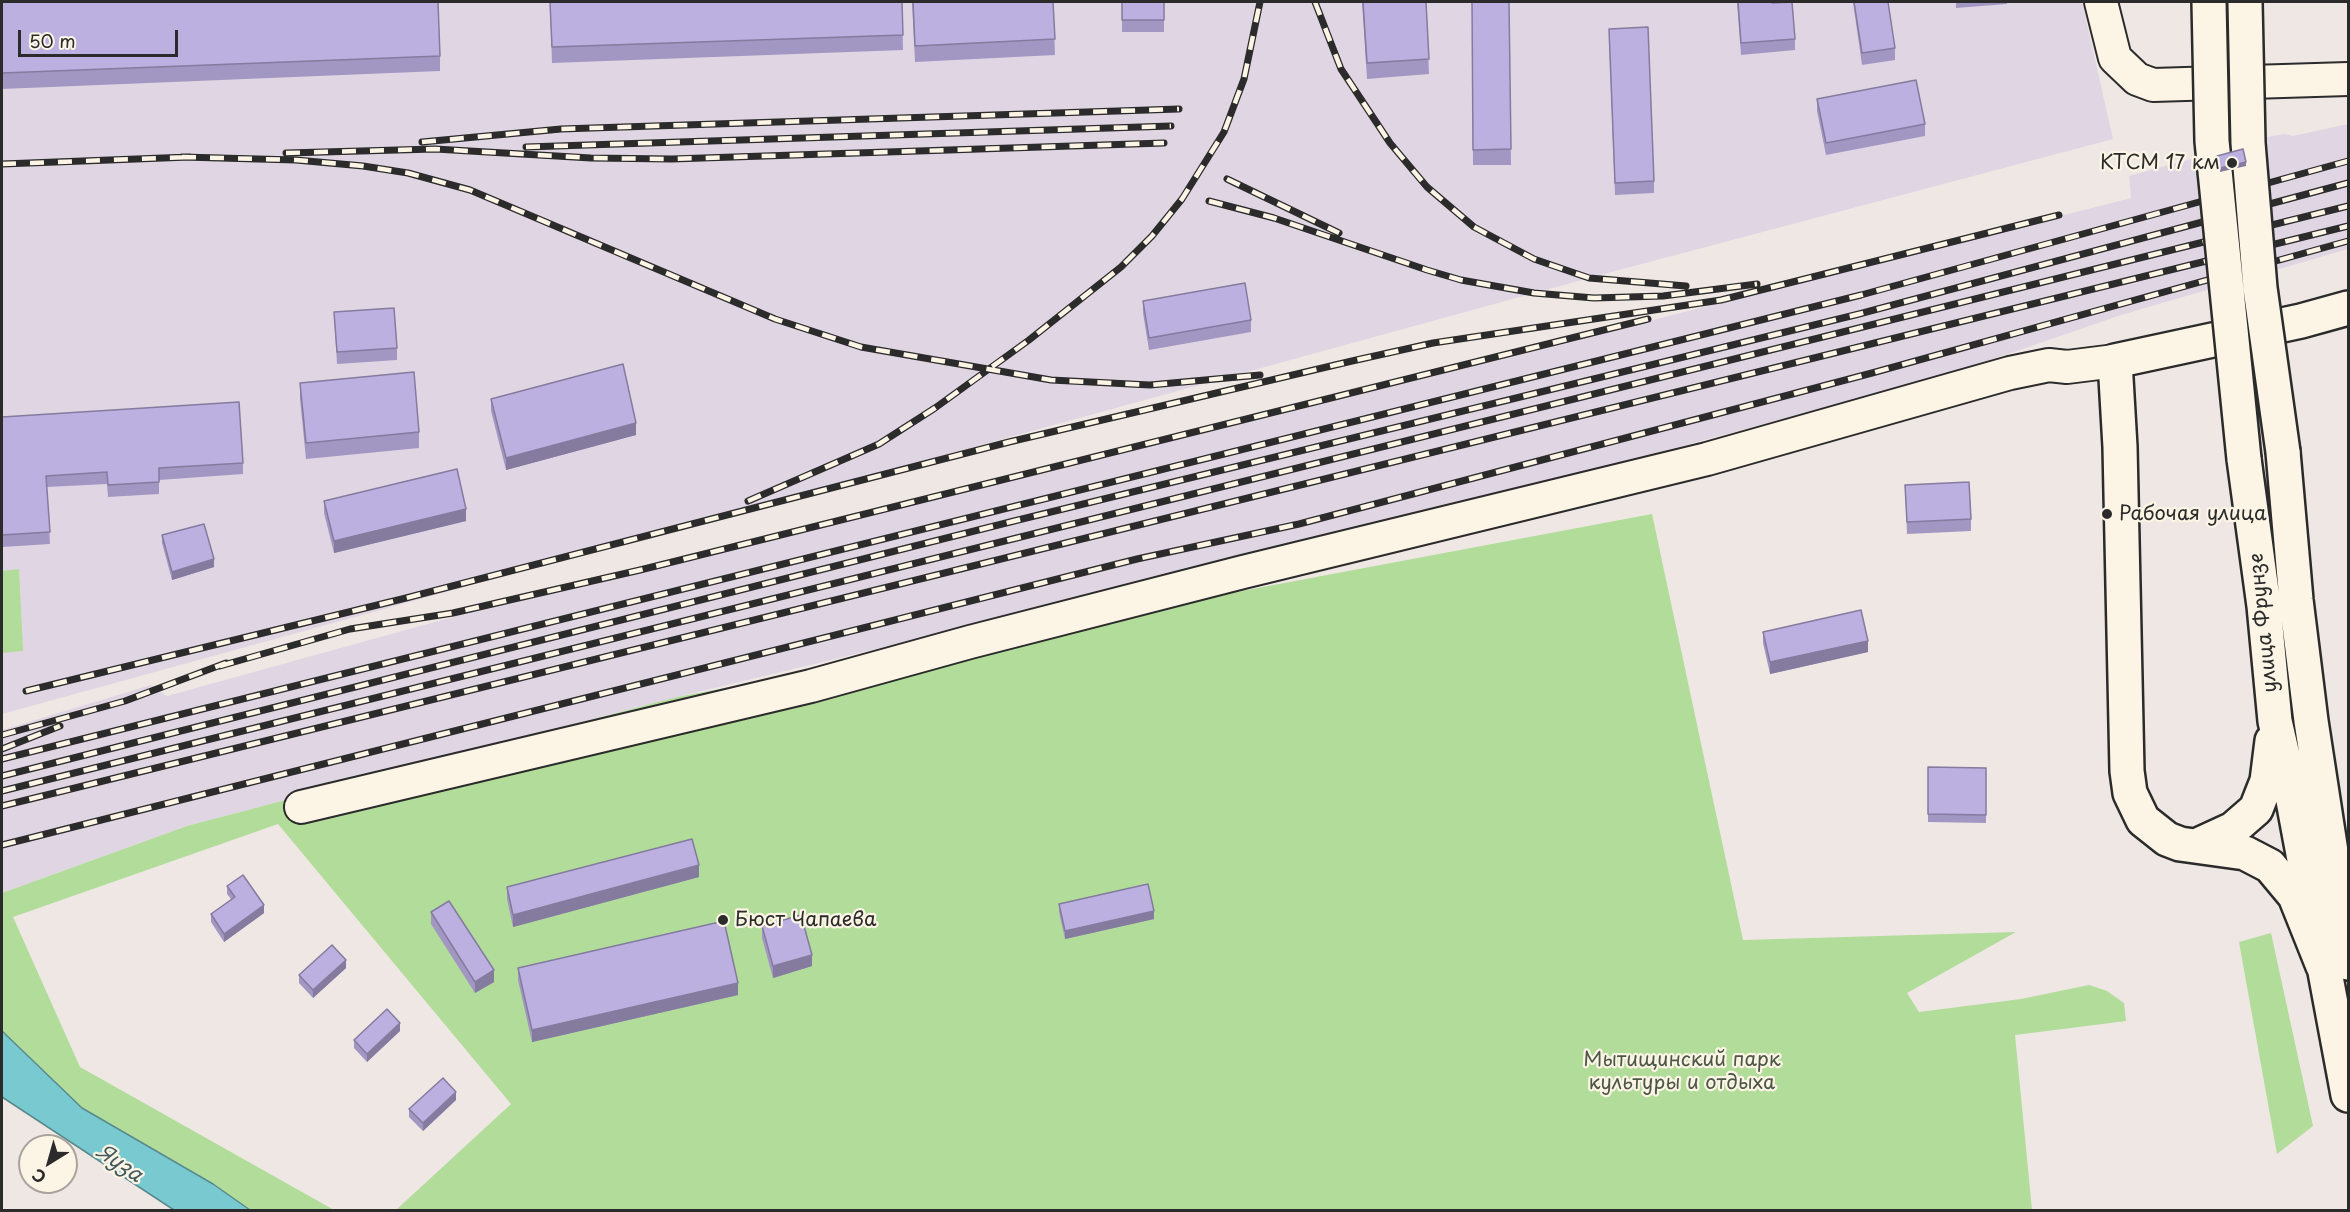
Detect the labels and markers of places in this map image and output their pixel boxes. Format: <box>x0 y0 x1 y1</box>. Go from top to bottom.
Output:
place label: КТСМ 17 км <box>2100 151 2220 175</box>
marker: КТСМ 17 км <box>2225 156 2239 170</box>
place label: Рабочая улица <box>2119 502 2267 526</box>
marker: Рабочая улица <box>2100 507 2114 521</box>
place label: Бюст Чапаева <box>735 908 876 932</box>
marker: Бюст Чапаева <box>716 913 730 927</box>

